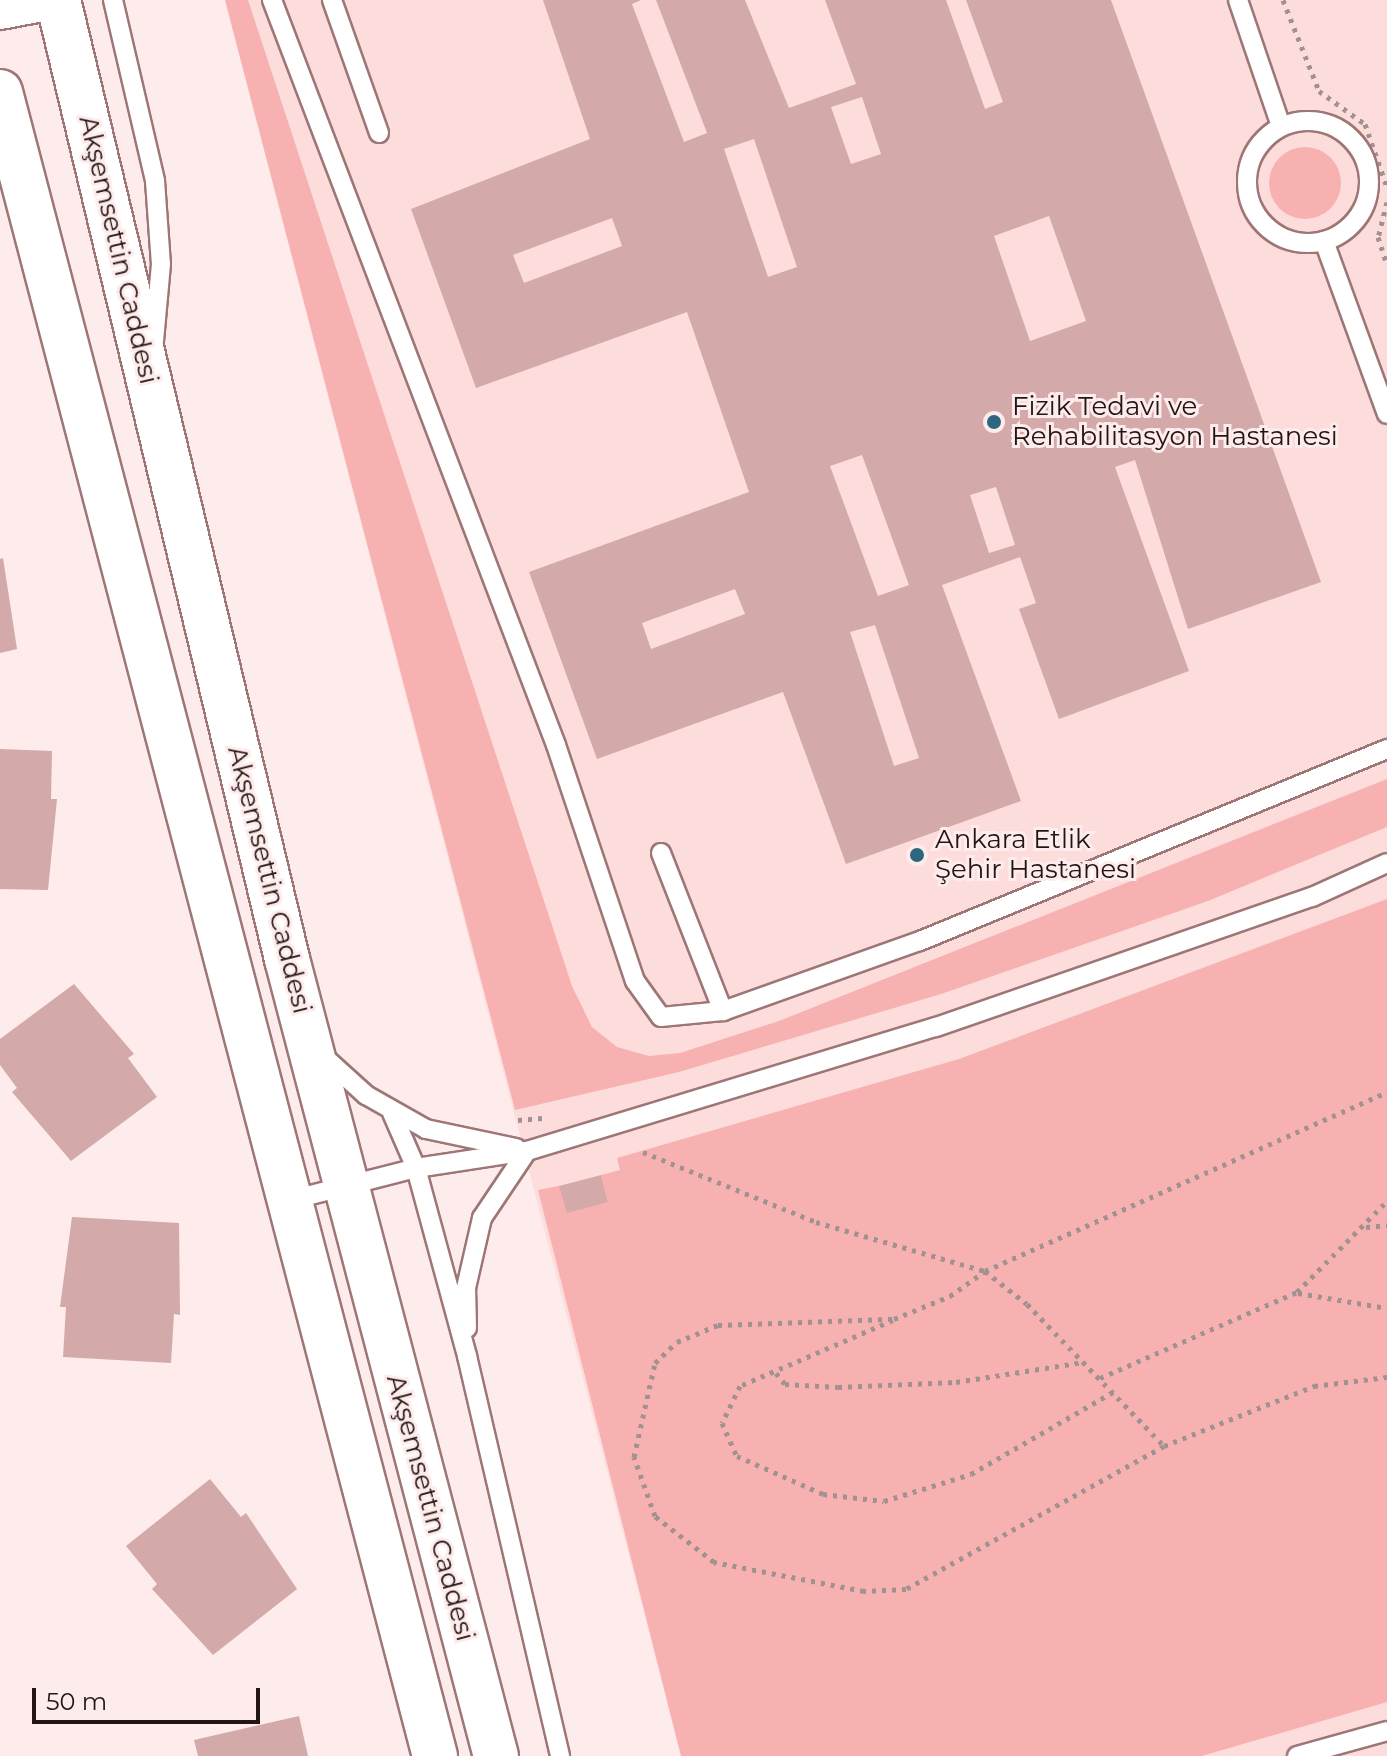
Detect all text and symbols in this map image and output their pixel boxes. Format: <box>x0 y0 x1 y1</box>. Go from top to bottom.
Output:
street label: Akşemsettin Caddesi <box>72 113 164 387</box>
place label: Fizik Tedavi ve Rehabilitasyon Hastanesi <box>1012 391 1338 452</box>
marker: Fizik Tedavi ve Rehabilitasyon Hastanesi <box>983 411 1005 433</box>
street label: Akşemsettin Caddesi <box>221 743 317 1017</box>
place label: Ankara Etlik Şehir Hastanesi <box>935 824 1136 886</box>
marker: Ankara Etlik Şehir Hastanesi <box>906 844 928 866</box>
street label: Akşemsettin Caddesi <box>379 1371 481 1645</box>
scale bar <box>36 1672 264 1722</box>
text: 50 m <box>46 1687 107 1716</box>

